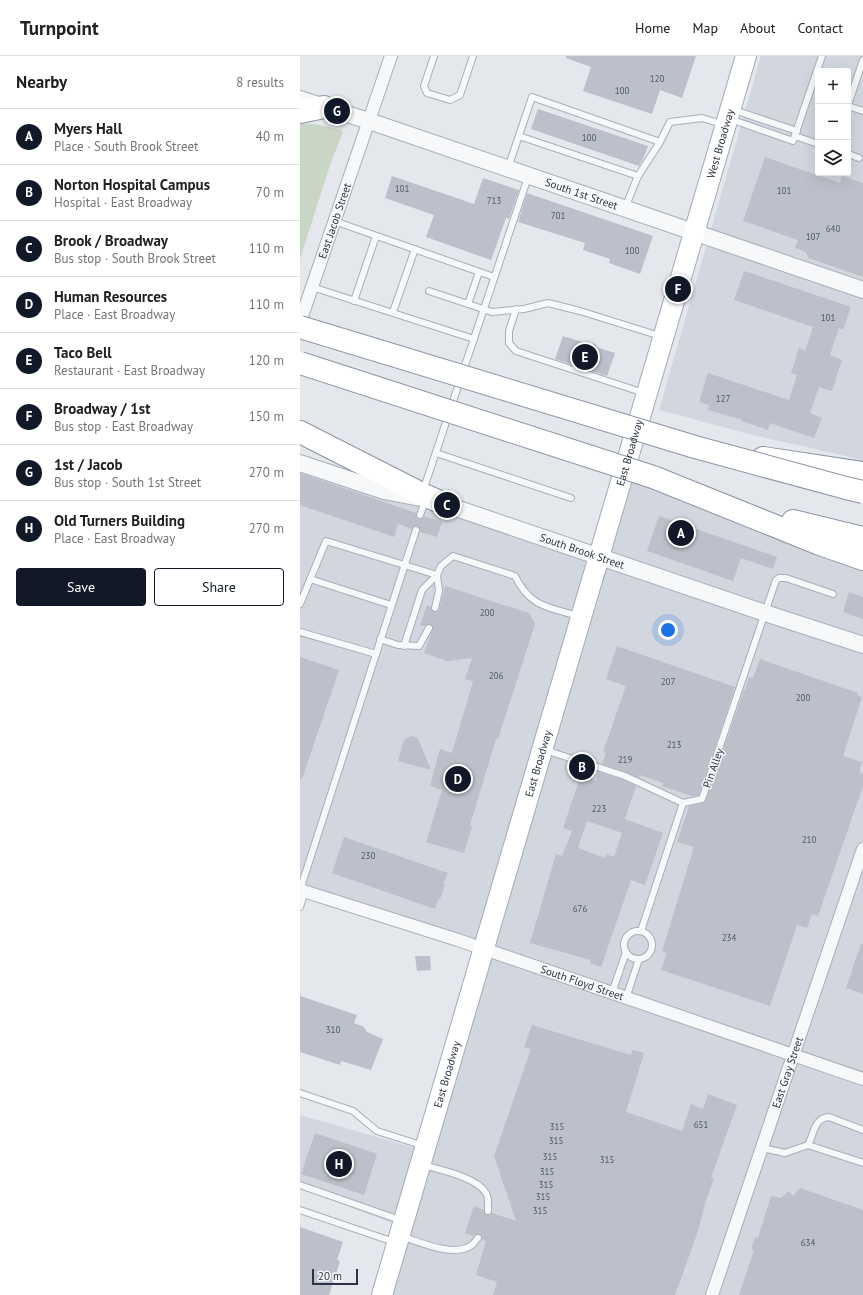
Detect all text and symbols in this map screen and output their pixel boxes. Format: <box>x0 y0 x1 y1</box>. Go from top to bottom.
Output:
text: Turnpoint <box>20 16 99 40</box>
text: Home <box>635 19 670 37</box>
text: Map <box>692 19 718 37</box>
text: About <box>740 19 776 37</box>
text: Contact <box>798 19 843 37</box>
map controls <box>815 68 851 176</box>
button: + <box>815 68 851 104</box>
text: Nearby <box>16 71 67 93</box>
house number: 120 <box>650 73 664 84</box>
text: 8 results <box>236 74 284 91</box>
house number: 100 <box>615 85 629 96</box>
pin: G <box>324 96 350 126</box>
button: − <box>815 104 851 140</box>
street label: West Broadway <box>703 106 737 180</box>
text: Myers Hall <box>54 119 122 138</box>
text: A <box>25 128 33 145</box>
text: 40 m <box>256 128 284 145</box>
house number: 100 <box>582 132 596 143</box>
text: Place · South Brook Street <box>54 138 198 155</box>
button: layers <box>815 140 851 176</box>
text: Norton Hospital Campus <box>54 175 210 194</box>
street label: South 1st Street <box>543 175 620 213</box>
street label: East Jacob Street <box>315 181 354 260</box>
house number: 101 <box>395 183 409 194</box>
text: B <box>25 184 33 201</box>
text: 70 m <box>256 184 284 201</box>
house number: 101 <box>777 185 791 196</box>
text: Hospital · East Broadway <box>54 194 192 211</box>
house number: 713 <box>487 195 501 206</box>
house number: 701 <box>551 210 565 221</box>
house number: 640 <box>826 223 840 234</box>
text: Brook / Broadway <box>54 231 168 250</box>
house number: 107 <box>806 231 820 242</box>
text: C <box>25 240 33 257</box>
text: 110 m <box>249 240 284 257</box>
house number: 100 <box>625 245 639 256</box>
text: Bus stop · South Brook Street <box>54 250 216 267</box>
pin: F <box>665 274 691 304</box>
text: Human Resources <box>54 287 167 306</box>
text: D <box>25 296 33 313</box>
text: 110 m <box>249 296 284 313</box>
text: Place · East Broadway <box>54 306 175 323</box>
house number: 101 <box>821 312 835 323</box>
pin: E <box>572 342 598 372</box>
text: Taco Bell <box>54 343 112 362</box>
text: E <box>26 352 32 369</box>
text: 120 m <box>249 352 284 369</box>
text: Restaurant · East Broadway <box>54 362 205 379</box>
house number: 127 <box>716 393 730 404</box>
text: Broadway / 1st <box>54 399 150 418</box>
text: F <box>26 408 32 425</box>
text: 150 m <box>249 408 284 425</box>
street label: East Broadway <box>613 417 646 488</box>
text: Bus stop · East Broadway <box>54 418 193 435</box>
text: 1st / Jacob <box>54 455 123 474</box>
text: G <box>25 464 33 481</box>
text: 270 m <box>249 464 284 481</box>
text: Bus stop · South 1st Street <box>54 474 201 491</box>
pin: C <box>434 490 460 520</box>
text: Old Turners Building <box>54 511 185 530</box>
pin: A <box>668 518 694 548</box>
text: H <box>25 520 33 537</box>
text: 270 m <box>249 520 284 537</box>
text: Place · East Broadway <box>54 530 175 547</box>
street label: South Brook Street <box>538 530 627 572</box>
button: Save <box>16 568 146 606</box>
button: Share <box>154 568 284 606</box>
house number: 200 <box>480 607 494 618</box>
your location <box>658 620 678 640</box>
house number: 206 <box>489 670 503 681</box>
house number: 207 <box>661 676 675 687</box>
house number: 200 <box>796 692 810 703</box>
street label: East Broadway <box>522 728 555 798</box>
house number: 213 <box>667 739 681 750</box>
street label: Pin Alley <box>700 745 727 790</box>
pin: B <box>569 752 595 782</box>
house number: 219 <box>618 754 632 765</box>
pin: D <box>445 764 471 794</box>
house number: 223 <box>592 803 606 814</box>
house number: 210 <box>802 834 816 845</box>
house number: 230 <box>361 850 375 861</box>
house number: 676 <box>573 903 587 914</box>
house number: 234 <box>722 932 736 943</box>
street label: South Floyd Street <box>539 962 626 1003</box>
house number: 310 <box>326 1024 340 1035</box>
street label: East Gray Street <box>769 1035 806 1110</box>
street label: East Broadway <box>430 1038 463 1109</box>
house number: 651 <box>694 1119 708 1130</box>
house number: 315 <box>550 1121 564 1132</box>
house number: 315 <box>549 1135 563 1146</box>
pin: H <box>326 1149 352 1179</box>
house number: 315 <box>543 1151 557 1162</box>
house number: 315 <box>600 1154 614 1165</box>
house number: 315 <box>540 1166 554 1177</box>
house number: 315 <box>539 1179 553 1190</box>
house number: 315 <box>536 1191 550 1202</box>
house number: 315 <box>533 1205 547 1216</box>
house number: 634 <box>801 1237 815 1248</box>
scale bar <box>312 1267 358 1286</box>
text: 20 m <box>318 1269 342 1283</box>

